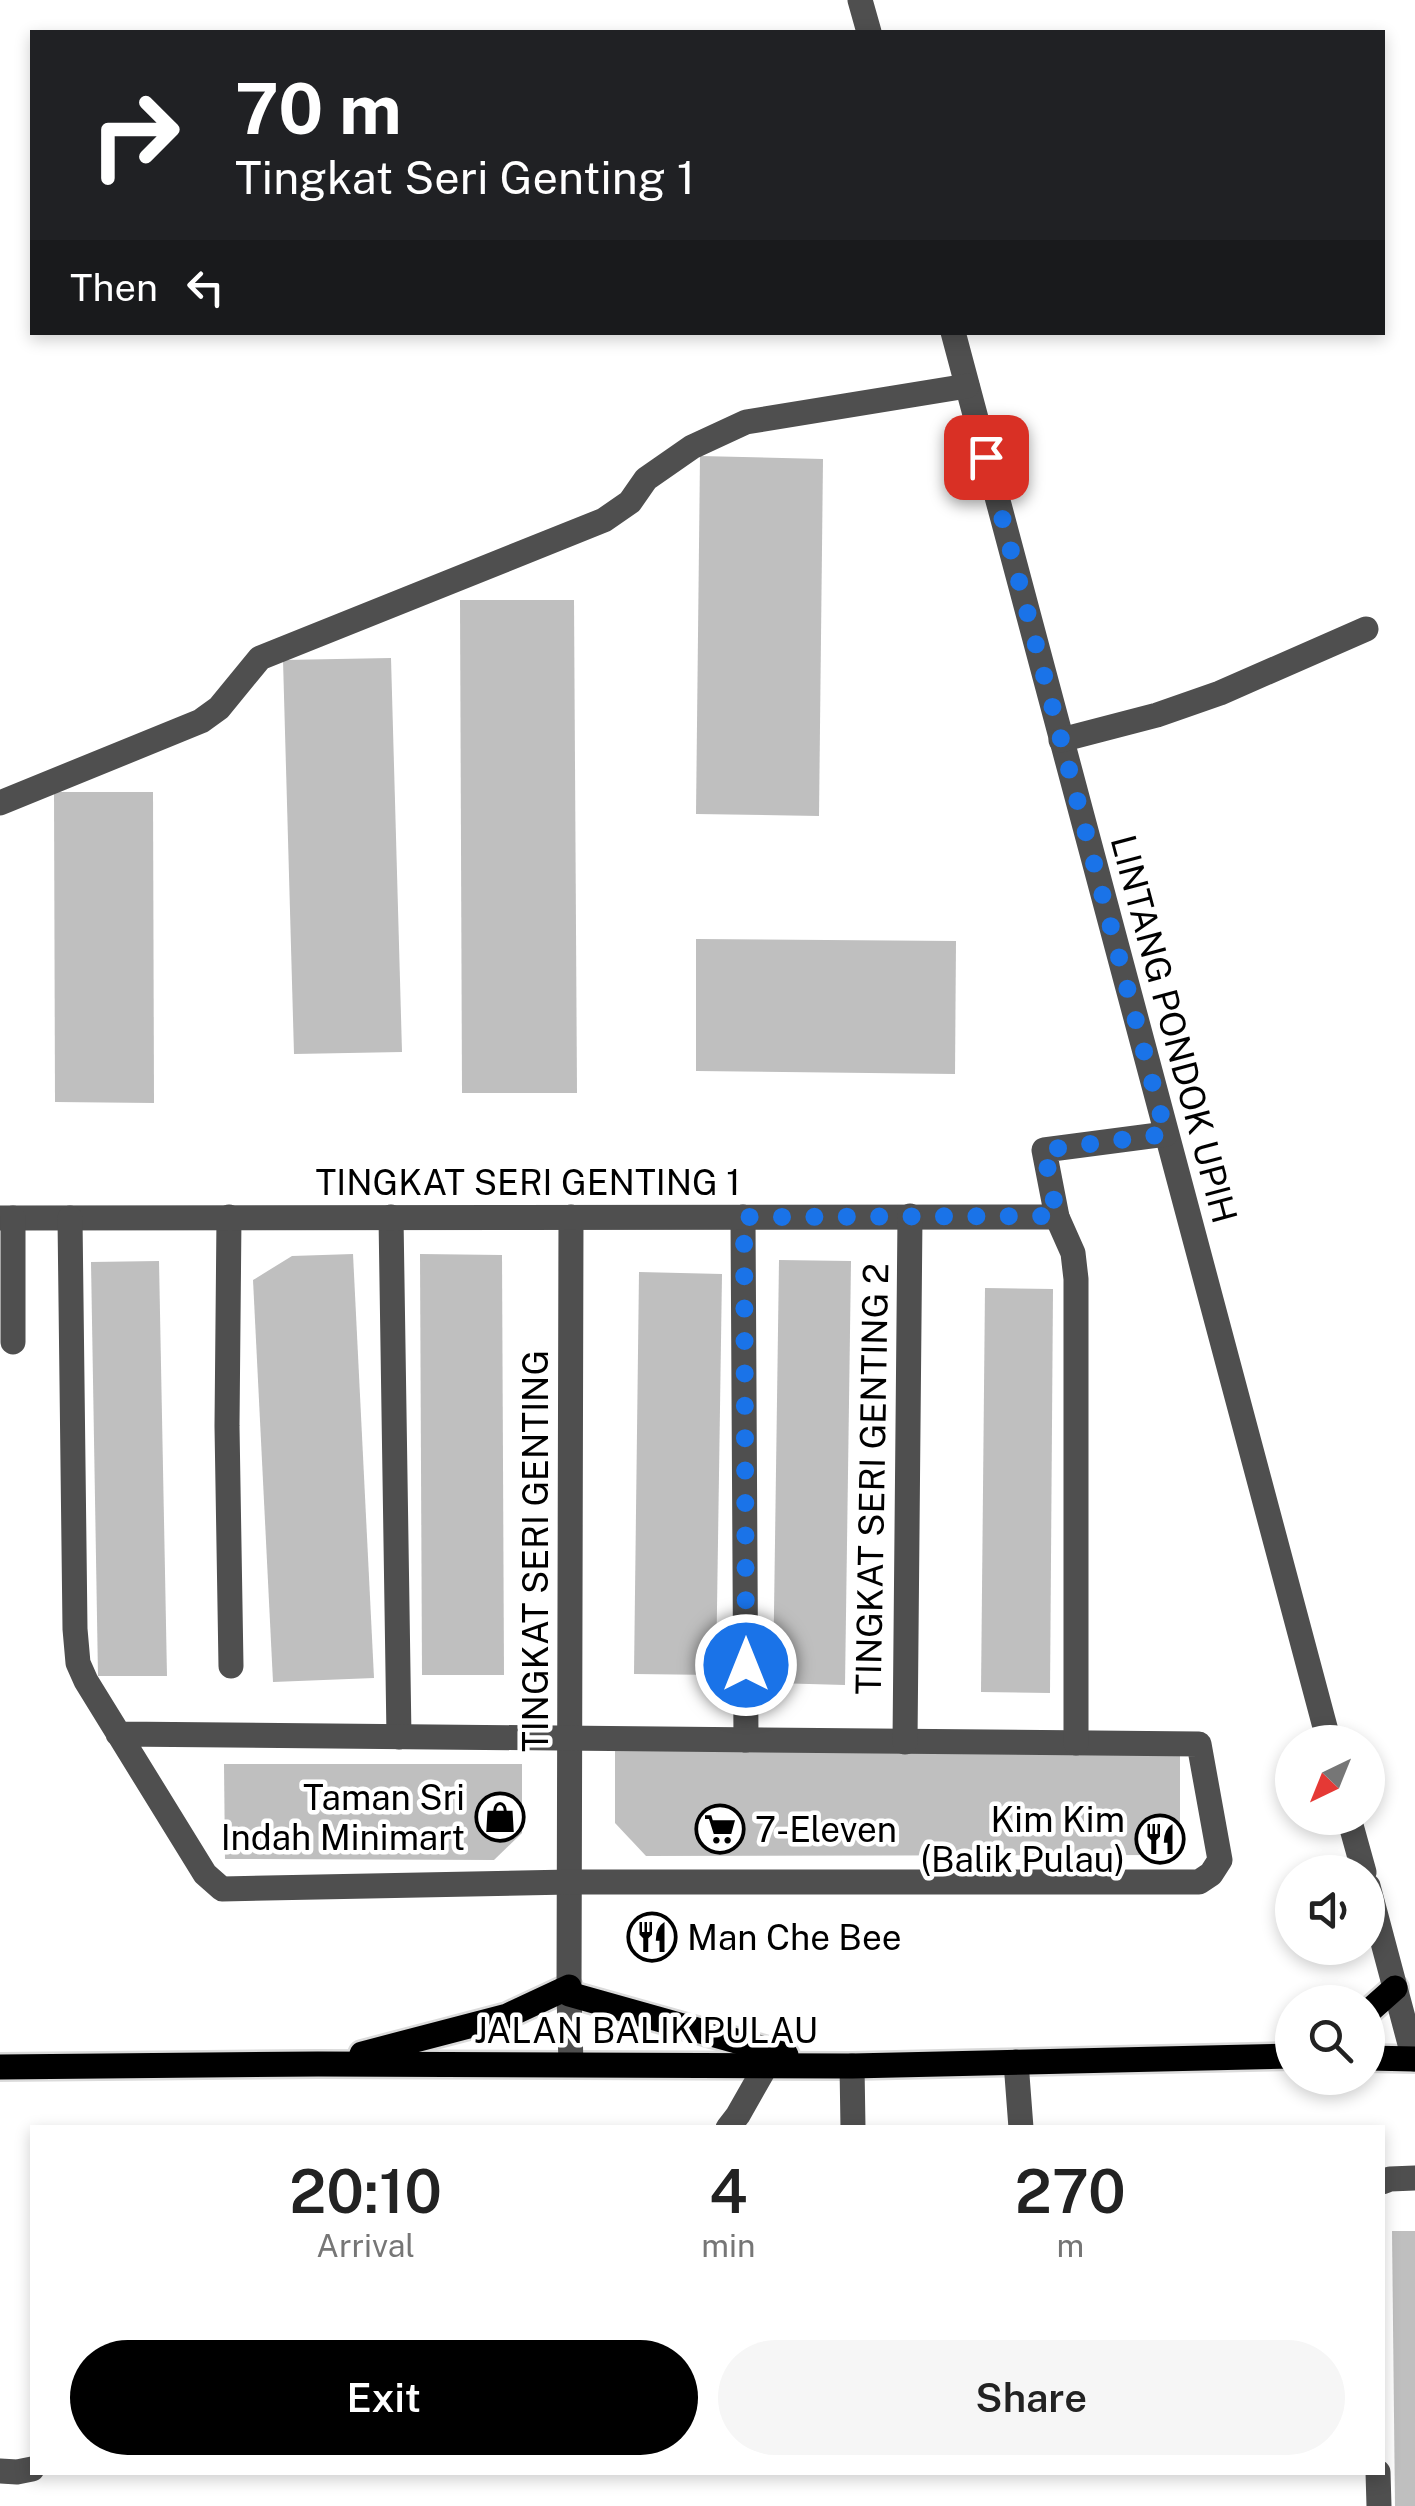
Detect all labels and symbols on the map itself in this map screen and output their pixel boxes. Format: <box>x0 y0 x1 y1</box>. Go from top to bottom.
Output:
pin <box>944 415 1029 500</box>
street label: LINTANG PONDOK UPIH <box>1102 831 1246 1227</box>
street label: TINGKAT SERI GENTING 1 <box>316 1162 740 1203</box>
street label: TINGKAT SERI GENTING 2 <box>848 1263 896 1695</box>
street label: TINGKAT SERI GENTING <box>515 1350 556 1752</box>
position arrow <box>694 1613 798 1717</box>
north arrow <box>1275 1725 1385 1835</box>
place label: Taman Sri Indah Minimart <box>221 1777 465 1858</box>
shop icon: Taman Sri Indah Minimart <box>474 1791 526 1843</box>
place label: Kim Kim (Balik Pulau) <box>920 1799 1125 1880</box>
supermarket icon: 7-Eleven <box>694 1803 746 1855</box>
place label: 7-Eleven <box>755 1809 897 1850</box>
restaurant icon: Kim Kim (Balik Pulau) <box>1134 1813 1186 1865</box>
restaurant icon: Man Che Bee <box>626 1911 678 1963</box>
place label: Man Che Bee <box>687 1917 902 1958</box>
street label: JALAN BALIK PULAU <box>474 2010 818 2051</box>

